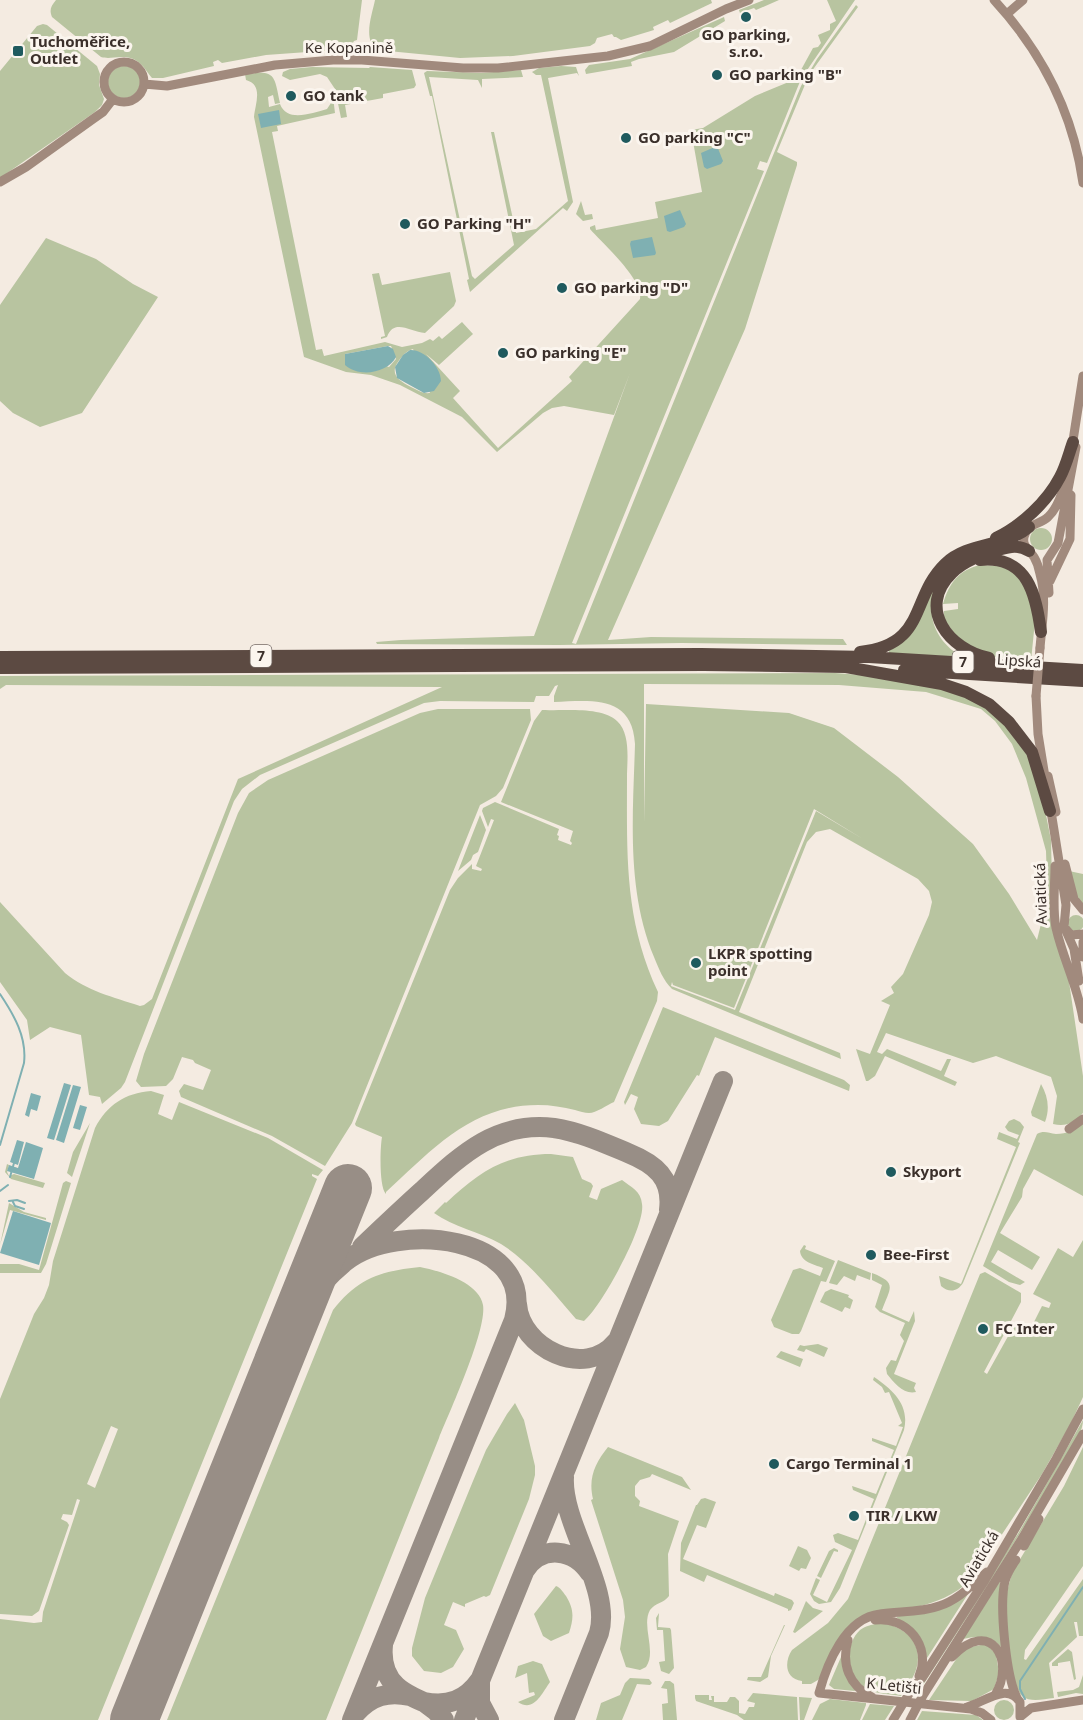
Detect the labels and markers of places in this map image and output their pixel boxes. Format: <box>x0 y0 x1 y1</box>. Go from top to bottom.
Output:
marker: GO parking, s.r.o. <box>739 10 753 24</box>
place label: GO parking, s.r.o. <box>701 24 791 61</box>
place label: Tuchoměřice, Outlet <box>30 31 130 68</box>
marker: Tuchoměřice, Outlet <box>11 44 25 58</box>
place label: GO parking "B" <box>729 64 842 84</box>
marker: GO parking "B" <box>710 68 724 82</box>
place label: GO tank <box>303 85 365 105</box>
marker: GO tank <box>284 89 298 103</box>
place label: GO parking "C" <box>638 127 751 147</box>
marker: GO parking "C" <box>619 131 633 145</box>
place label: GO Parking "H" <box>417 213 531 233</box>
marker: GO Parking "H" <box>398 217 412 231</box>
place label: GO parking "D" <box>574 277 688 297</box>
marker: GO parking "D" <box>555 281 569 295</box>
place label: GO parking "E" <box>515 342 626 362</box>
marker: GO parking "E" <box>496 346 510 360</box>
place label: LKPR spotting point <box>708 943 813 980</box>
marker: LKPR spotting point <box>689 956 703 970</box>
place label: Skyport <box>903 1161 962 1181</box>
marker: Skyport <box>884 1165 898 1179</box>
place label: Bee-First <box>883 1244 950 1264</box>
marker: Bee-First <box>864 1248 878 1262</box>
place label: FC Inter <box>995 1318 1055 1338</box>
marker: FC Inter <box>976 1322 990 1336</box>
place label: Cargo Terminal 1 <box>786 1453 912 1473</box>
marker: Cargo Terminal 1 <box>767 1457 781 1471</box>
place label: TIR / LKW <box>866 1505 938 1525</box>
marker: TIR / LKW <box>847 1509 861 1523</box>

